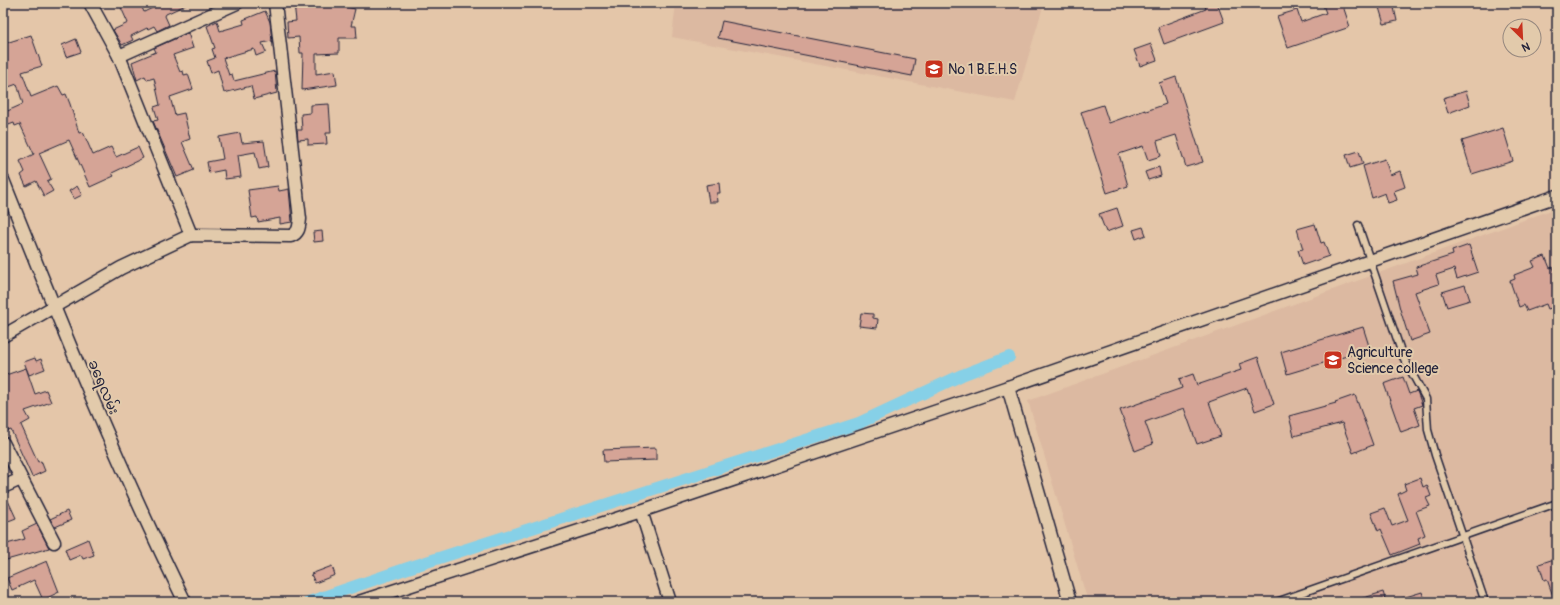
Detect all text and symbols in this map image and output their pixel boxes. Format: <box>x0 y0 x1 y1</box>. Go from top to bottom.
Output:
north arrow <box>1502 18 1542 58</box>
text: N <box>1519 39 1532 54</box>
school or university icon: No 1 B.E.H.S <box>923 58 945 80</box>
place label: No 1 B.E.H.S <box>948 61 1017 78</box>
place label: Agriculture Science college <box>1347 344 1439 377</box>
school or university icon: Agriculture Science college <box>1322 349 1344 371</box>
street label: ခရေလမ်း <box>82 356 125 418</box>

